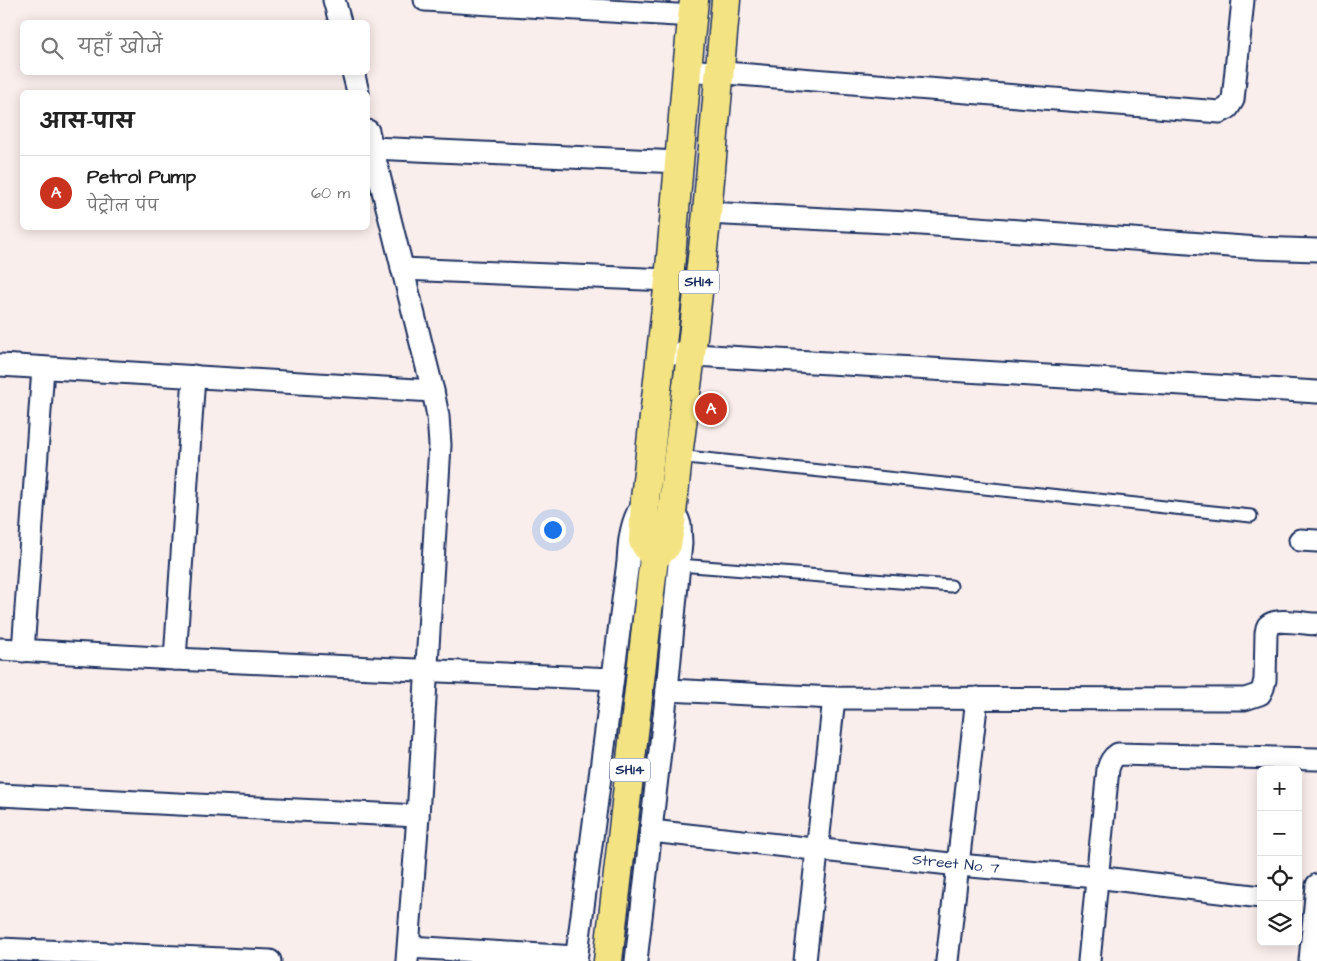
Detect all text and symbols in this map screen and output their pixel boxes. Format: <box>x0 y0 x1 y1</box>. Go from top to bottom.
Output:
search box <box>20 20 370 75</box>
icon: search <box>38 34 66 62</box>
text: यहाँ खोजें <box>78 34 162 61</box>
text: आस-पास <box>40 107 134 136</box>
text: Petrol Pump <box>87 164 196 191</box>
text: A <box>51 182 61 204</box>
text: 60 m <box>311 182 350 204</box>
text: पेट्रोल पंप <box>87 195 158 217</box>
road number: SH14 <box>679 270 719 294</box>
pin: A <box>695 390 727 428</box>
your location <box>540 517 566 543</box>
road number: SH14 <box>610 758 650 782</box>
map controls <box>1257 766 1302 946</box>
button: + <box>1257 766 1302 811</box>
button: − <box>1257 811 1302 856</box>
street label: Street No. 7 <box>911 849 1001 879</box>
button: locate <box>1257 856 1302 901</box>
button: layers <box>1257 901 1302 946</box>

